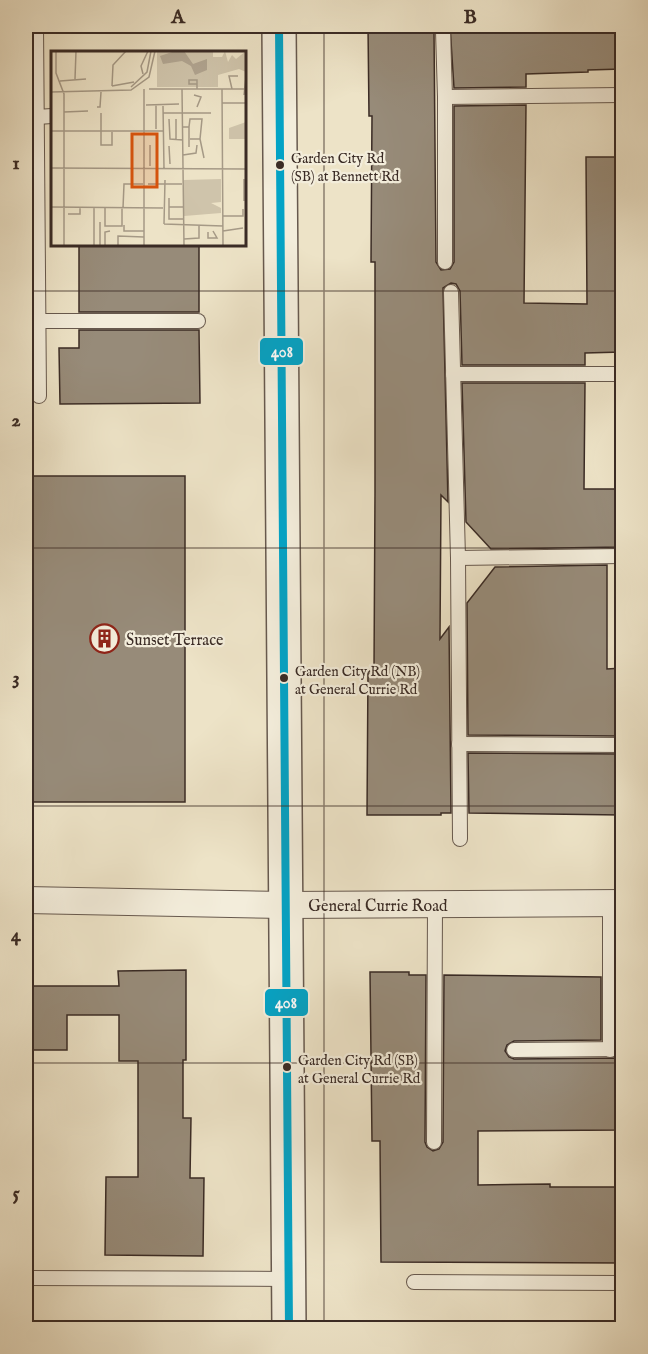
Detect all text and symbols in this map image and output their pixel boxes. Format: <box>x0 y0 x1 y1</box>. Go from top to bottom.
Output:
text: A <box>170 5 186 30</box>
text: B <box>463 5 477 30</box>
inset map <box>51 51 246 246</box>
place label: Garden City Rd (SB) at Bennett Rd <box>291 150 400 186</box>
text: 1 <box>12 151 20 176</box>
marker: Garden City Rd (SB) at Bennett Rd <box>274 159 286 171</box>
line badge: 408 <box>259 337 304 366</box>
text: 408 <box>271 343 293 363</box>
text: 2 <box>11 408 21 433</box>
building icon: Sunset Terrace <box>89 623 121 655</box>
place label: Sunset Terrace <box>126 631 223 651</box>
place label: Garden City Rd (NB) at General Currie Rd <box>295 663 420 699</box>
text: 3 <box>12 666 20 691</box>
marker: Garden City Rd (NB) at General Currie Rd <box>278 672 290 684</box>
street label: General Currie Road <box>308 897 448 917</box>
text: 4 <box>11 923 22 948</box>
line badge: 408 <box>264 988 309 1017</box>
text: 408 <box>275 994 297 1014</box>
place label: Garden City Rd (SB) at General Currie Rd <box>298 1052 421 1088</box>
marker: Garden City Rd (SB) at General Currie Rd <box>281 1061 293 1073</box>
text: 5 <box>12 1181 20 1206</box>

